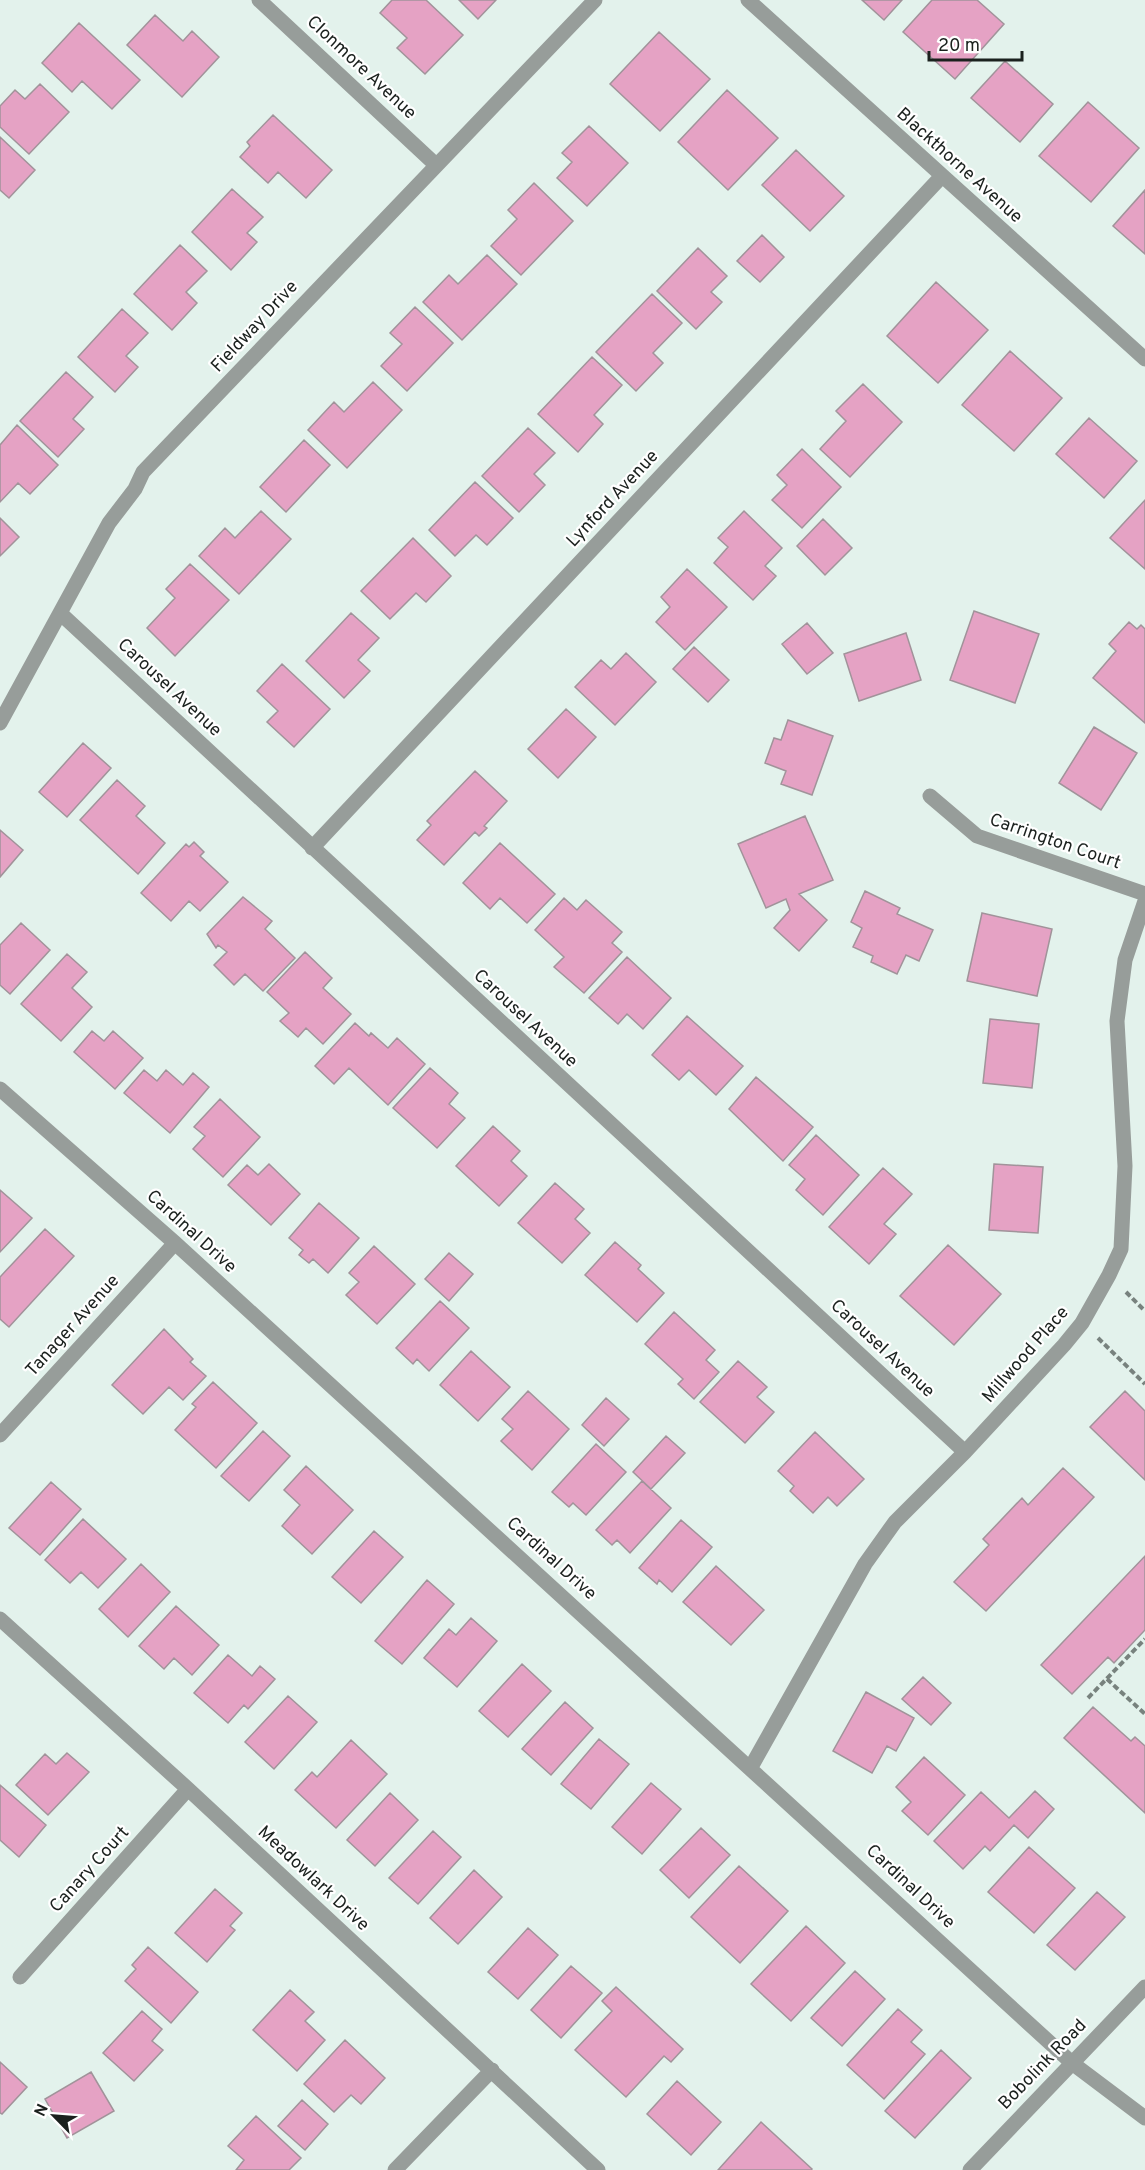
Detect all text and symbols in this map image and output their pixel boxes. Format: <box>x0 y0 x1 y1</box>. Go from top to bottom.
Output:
street label: Clonmore Avenue <box>301 11 421 125</box>
scale bar <box>929 24 1022 62</box>
text: 20 m <box>938 35 980 58</box>
street label: Blackthorne Avenue <box>891 103 1027 229</box>
street label: Fieldway Drive <box>206 276 304 378</box>
street label: Lynford Avenue <box>562 445 664 553</box>
street label: Carousel Avenue <box>112 634 226 742</box>
street label: Carrington Court <box>986 809 1124 875</box>
street label: Carousel Avenue <box>468 965 582 1073</box>
street label: Cardinal Drive <box>141 1185 241 1279</box>
street label: Tanager Avenue <box>21 1270 125 1382</box>
street label: Carousel Avenue <box>825 1295 939 1403</box>
street label: Millwood Place <box>978 1302 1074 1408</box>
street label: Cardinal Drive <box>501 1512 601 1606</box>
street label: Meadowlark Drive <box>252 1821 374 1937</box>
street label: Canary Court <box>45 1822 135 1918</box>
street label: Cardinal Drive <box>861 1840 959 1934</box>
street label: Bobolink Road <box>994 2015 1092 2115</box>
north arrow <box>24 2086 84 2146</box>
text: N <box>31 2101 54 2120</box>

